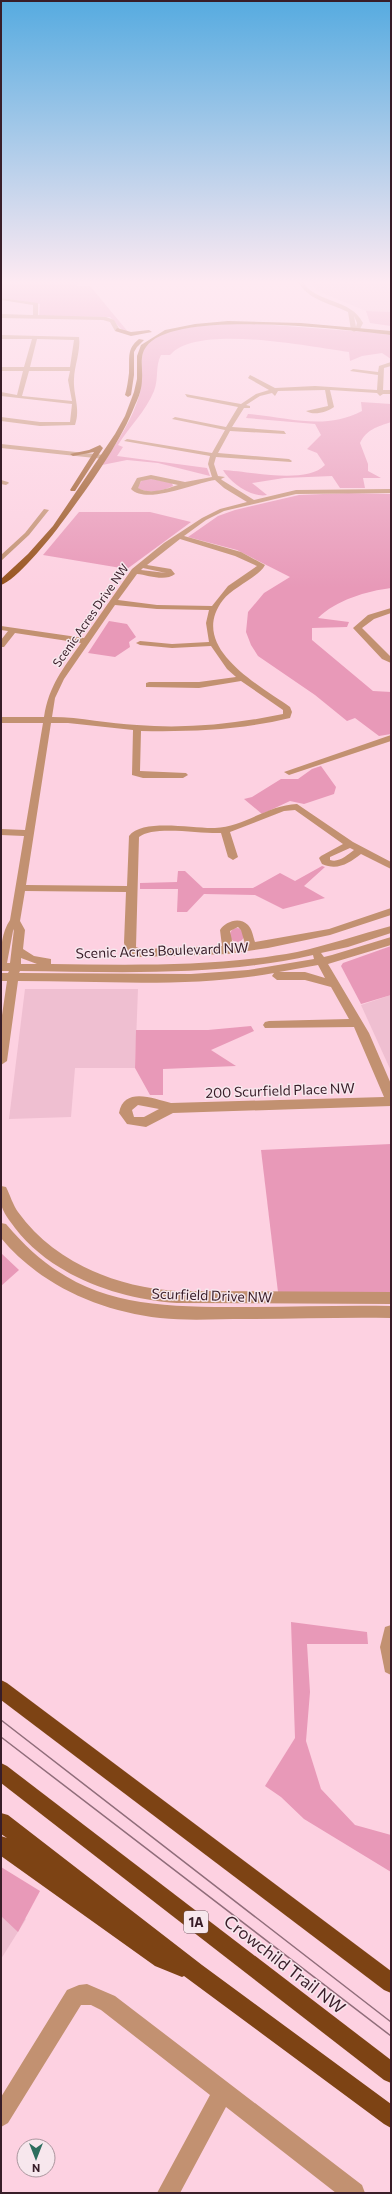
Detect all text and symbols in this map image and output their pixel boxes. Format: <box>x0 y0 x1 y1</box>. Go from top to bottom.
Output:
street label: Scenic Acres Drive NW <box>49 561 131 669</box>
street label: Scenic Acres Boulevard NW <box>75 938 249 962</box>
street label: 200 Scurfield Place NW <box>205 1079 355 1101</box>
street label: Scurfield Drive NW <box>151 1284 273 1306</box>
street label: Crowchild Trail NW <box>220 1910 350 2018</box>
road number: 1A <box>184 1911 208 1933</box>
north arrow <box>16 2138 56 2178</box>
text: N <box>32 2162 40 2175</box>

